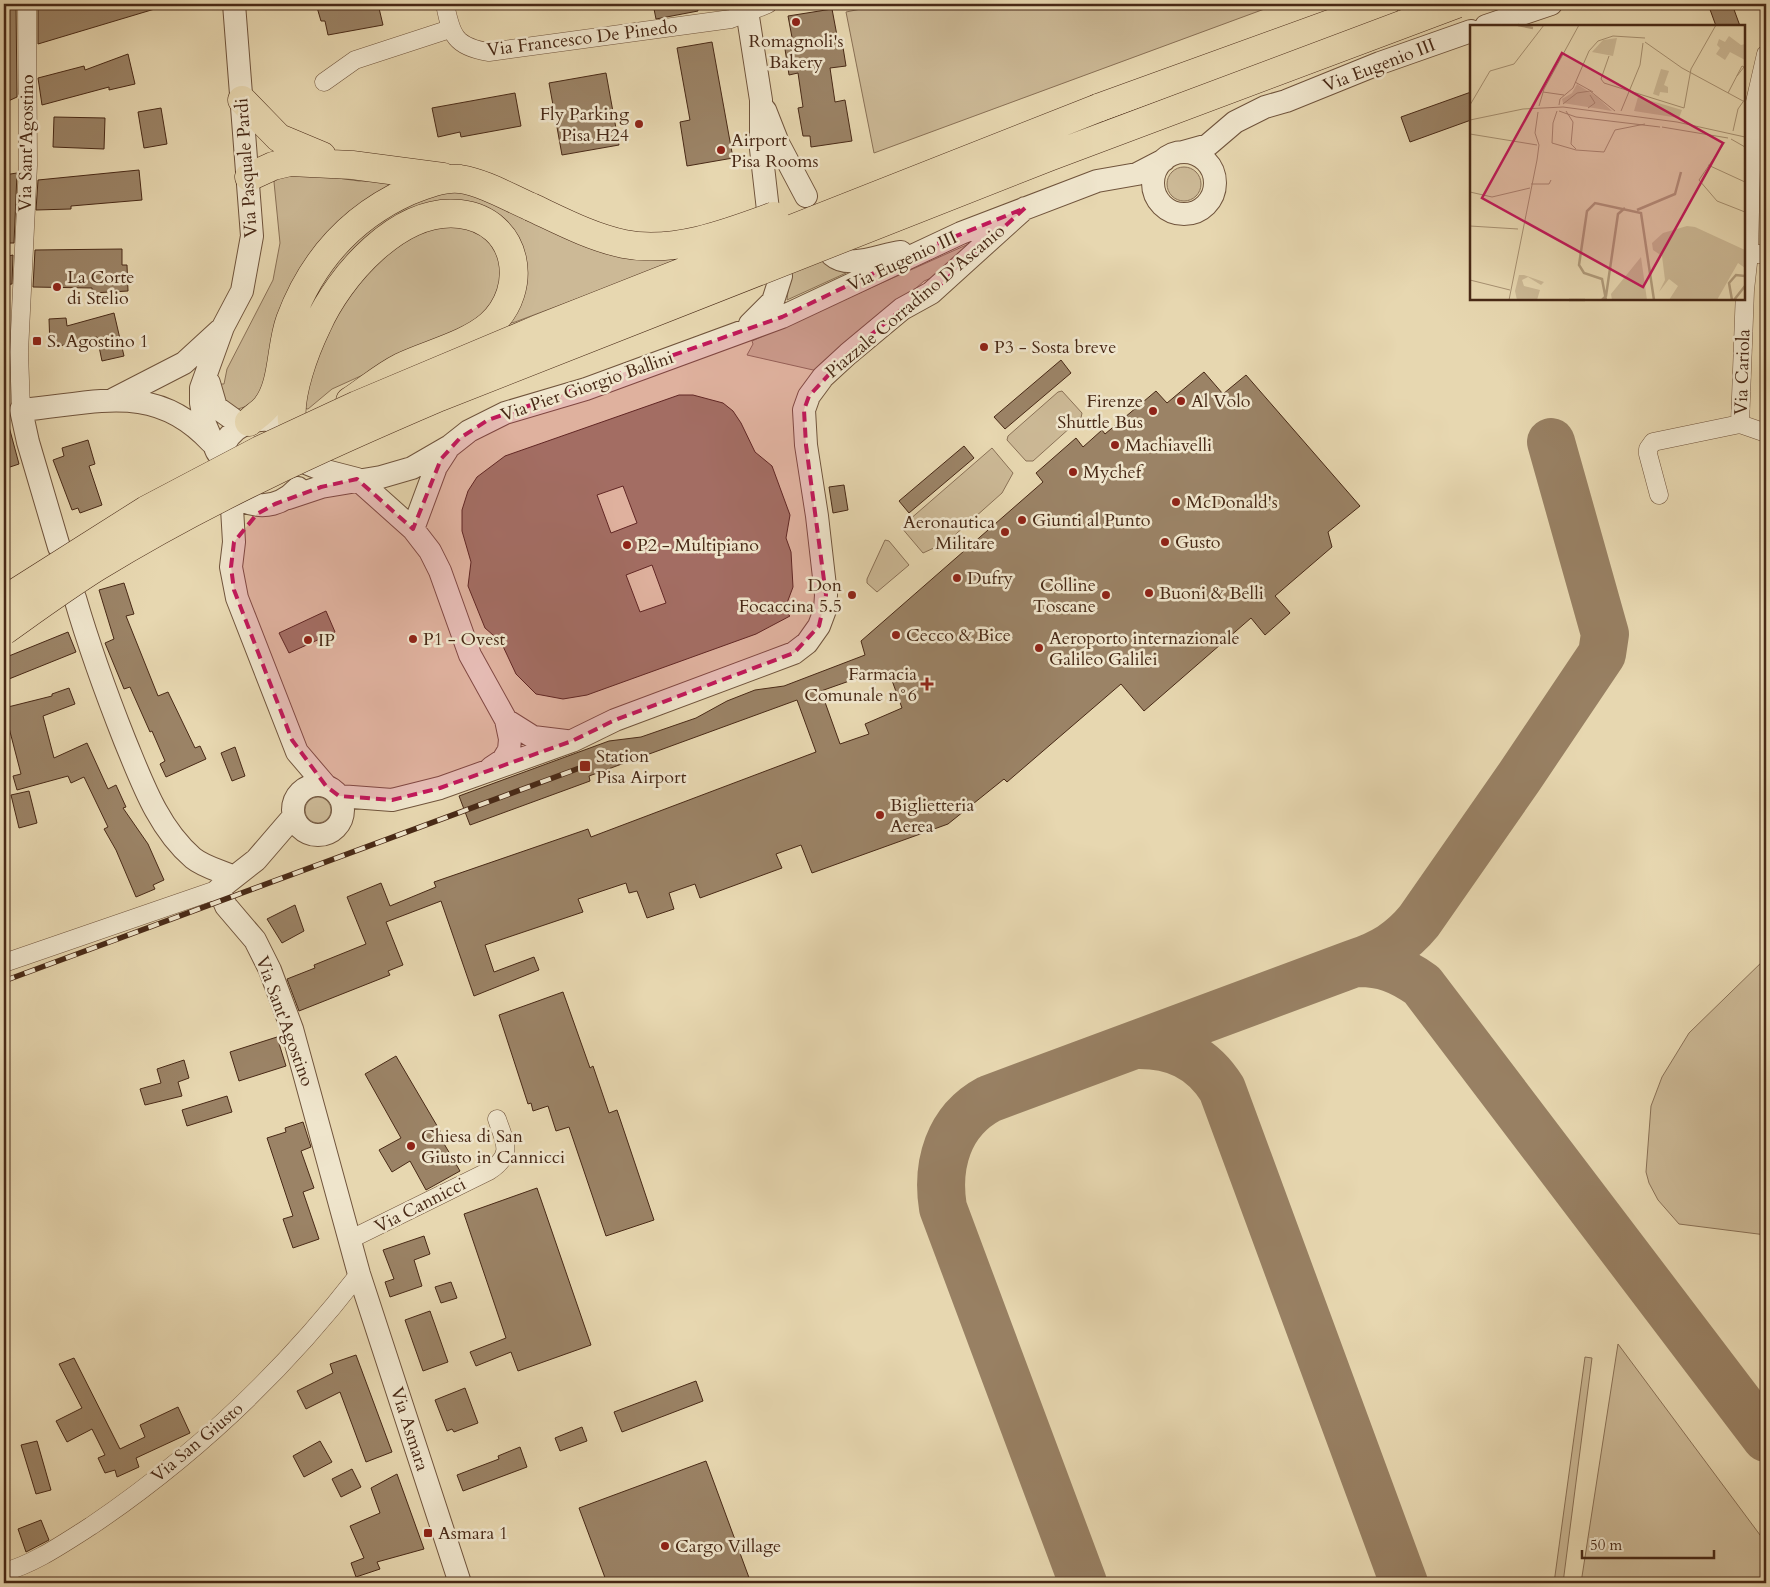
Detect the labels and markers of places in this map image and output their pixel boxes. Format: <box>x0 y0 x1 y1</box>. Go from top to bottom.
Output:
marker: Romagnoli's Bakery <box>790 16 802 28</box>
place label: Romagnoli's Bakery <box>748 29 844 75</box>
place label: Fly Parking Pisa H24 <box>540 102 630 148</box>
marker: Fly Parking Pisa H24 <box>633 118 645 130</box>
place label: Airport Pisa Rooms <box>731 128 819 174</box>
marker: Airport Pisa Rooms <box>715 144 727 156</box>
place label: La Corte di Stelio <box>67 265 134 311</box>
marker: La Corte di Stelio <box>51 281 63 293</box>
place label: S. Agostino 1 <box>47 329 149 354</box>
marker: S. Agostino 1 <box>31 335 43 347</box>
place label: P3 - Sosta breve <box>994 335 1116 360</box>
marker: P3 - Sosta breve <box>978 341 990 353</box>
place label: Firenze Shuttle Bus <box>1057 389 1143 435</box>
place label: Al Volo <box>1191 389 1251 414</box>
marker: Al Volo <box>1175 395 1187 407</box>
marker: Firenze Shuttle Bus <box>1147 405 1159 417</box>
place label: Machiavelli <box>1125 433 1212 458</box>
marker: Machiavelli <box>1109 439 1121 451</box>
place label: Mychef <box>1083 460 1145 485</box>
marker: Mychef <box>1067 466 1079 478</box>
place label: McDonald's <box>1186 490 1278 515</box>
marker: McDonald's <box>1170 496 1182 508</box>
place label: Giunti al Punto <box>1032 508 1151 533</box>
place label: Aeronautica Militare <box>903 510 995 556</box>
marker: Giunti al Punto <box>1016 514 1028 526</box>
marker: Aeronautica Militare <box>999 526 1011 538</box>
place label: Gusto <box>1175 530 1221 555</box>
place label: P2 - Multipiano <box>637 533 759 558</box>
marker: Gusto <box>1159 536 1171 548</box>
marker: P2 - Multipiano <box>621 539 633 551</box>
place label: Dufry <box>967 566 1014 591</box>
marker: Dufry <box>951 572 963 584</box>
place label: Don Focaccina 5.5 <box>739 573 843 619</box>
place label: Colline Toscane <box>1033 573 1096 619</box>
place label: Buoni & Belli <box>1159 581 1264 606</box>
marker: Buoni & Belli <box>1143 587 1155 599</box>
marker: Don Focaccina 5.5 <box>846 589 858 601</box>
marker: Colline Toscane <box>1100 589 1112 601</box>
place label: Cecco & Bice <box>906 623 1011 648</box>
place label: Aeroporto internazionale Galileo Galilei <box>1049 626 1240 672</box>
place label: P1 - Ovest <box>423 627 505 652</box>
place label: IP <box>318 628 335 653</box>
marker: Cecco & Bice <box>890 629 902 641</box>
marker: P1 - Ovest <box>407 633 419 645</box>
marker: IP <box>302 634 314 646</box>
marker: Aeroporto internazionale Galileo Galilei <box>1033 642 1045 654</box>
place label: Farmacia Comunale n°6 <box>804 662 917 708</box>
marker: Farmacia Comunale n°6 <box>921 678 933 690</box>
place label: Station Pisa Airport <box>596 744 687 790</box>
marker: Station Pisa Airport <box>578 759 592 773</box>
place label: Biglietteria Aerea <box>890 793 974 839</box>
marker: Biglietteria Aerea <box>874 809 886 821</box>
place label: Chiesa di San Giusto in Cannicci <box>421 1124 565 1170</box>
marker: Chiesa di San Giusto in Cannicci <box>405 1140 417 1152</box>
place label: Asmara 1 <box>438 1521 508 1546</box>
marker: Asmara 1 <box>422 1527 434 1539</box>
place label: Cargo Village <box>675 1534 781 1559</box>
marker: Cargo Village <box>659 1540 671 1552</box>

